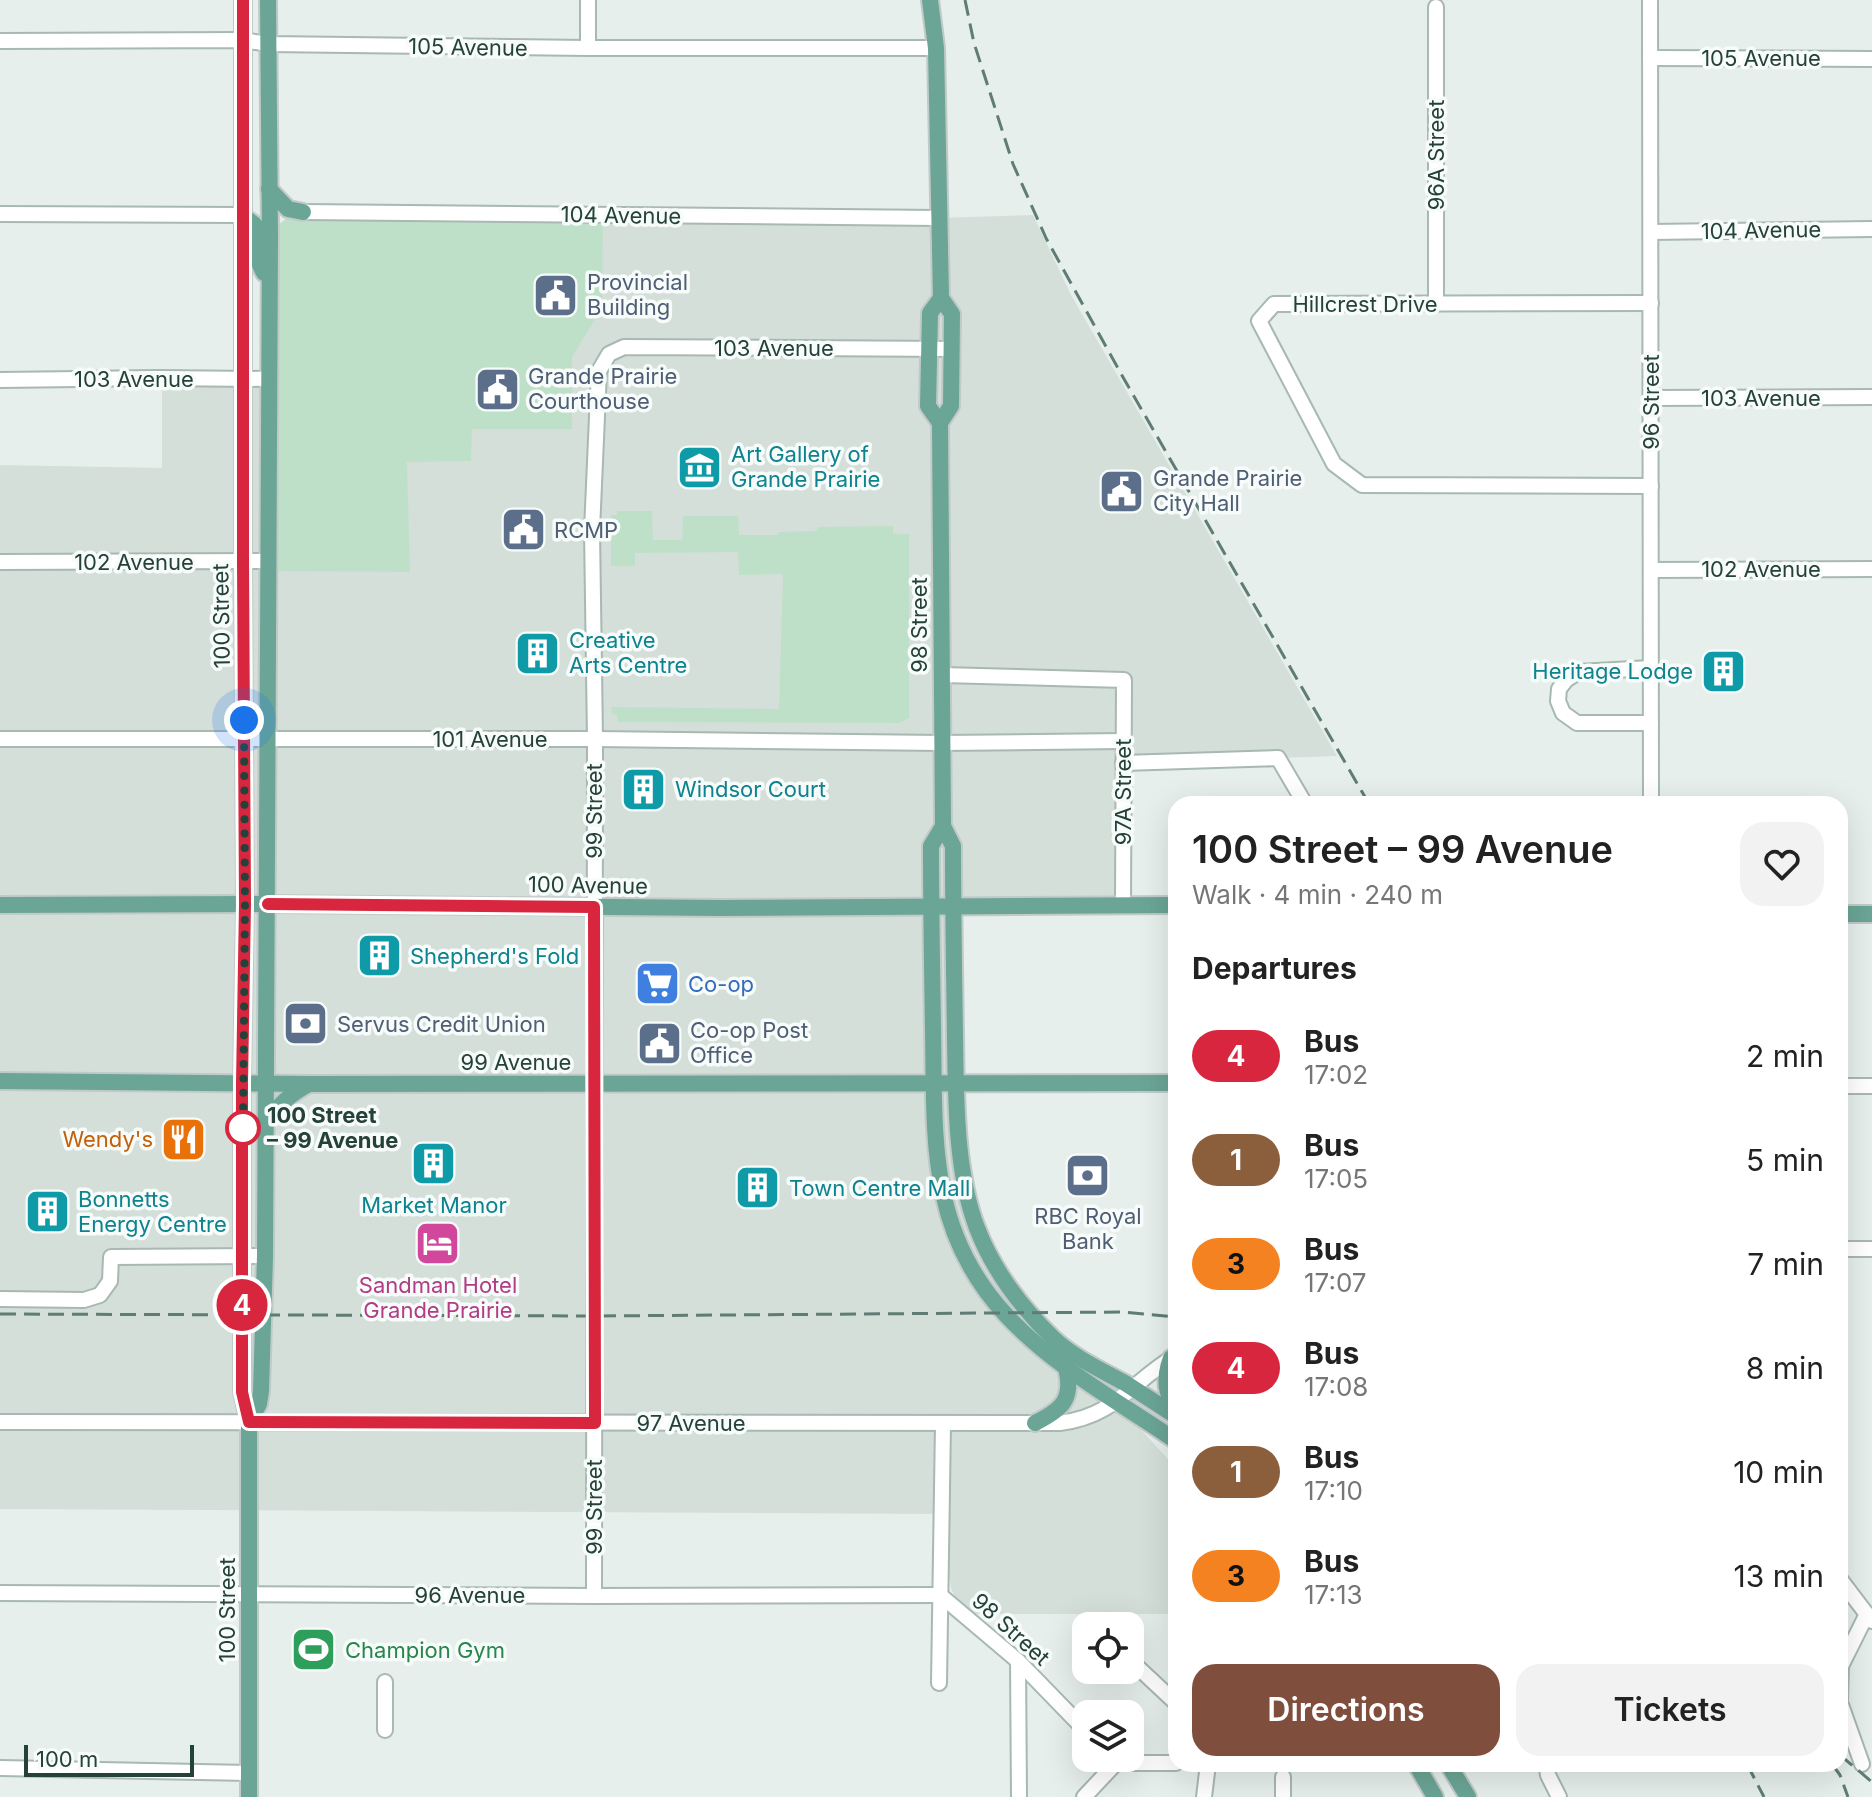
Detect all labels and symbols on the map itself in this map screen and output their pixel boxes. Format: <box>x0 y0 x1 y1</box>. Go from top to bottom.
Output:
street label: 105 Avenue <box>408 33 528 61</box>
street label: 105 Avenue <box>1701 45 1821 71</box>
street label: 96A Street <box>1423 100 1449 210</box>
street label: 104 Avenue <box>561 201 681 229</box>
street label: 104 Avenue <box>1701 216 1821 244</box>
place label: Provincial Building <box>587 269 688 320</box>
public building icon: Provincial Building <box>532 271 580 319</box>
street label: Hillcrest Drive <box>1292 291 1438 317</box>
street label: 103 Avenue <box>714 335 834 361</box>
street label: 96 Street <box>1638 354 1664 450</box>
place label: Grande Prairie Courthouse <box>528 363 677 414</box>
public building icon: Grande Prairie Courthouse <box>473 365 521 413</box>
street label: 103 Avenue <box>74 366 194 392</box>
street label: 103 Avenue <box>1701 385 1821 411</box>
place label: Art Gallery of Grande Prairie <box>731 441 880 492</box>
museum icon: Art Gallery of Grande Prairie <box>676 443 724 491</box>
place label: Grande Prairie City Hall <box>1153 465 1302 516</box>
public building icon: Grande Prairie City Hall <box>1098 467 1146 515</box>
public building icon: RCMP <box>499 506 547 554</box>
place label: RCMP <box>554 517 618 543</box>
street label: 102 Avenue <box>74 549 194 575</box>
street label: 102 Avenue <box>1701 556 1821 582</box>
street label: 100 Street <box>207 563 235 669</box>
street label: 98 Street <box>906 577 932 673</box>
place label: Creative Arts Centre <box>569 627 687 678</box>
building icon: Creative Arts Centre <box>514 629 562 677</box>
building icon: Heritage Lodge <box>1700 647 1748 695</box>
place label: Heritage Lodge <box>1532 658 1693 684</box>
your location <box>224 700 264 740</box>
street label: 101 Avenue <box>432 726 548 752</box>
street label: 97A Street <box>1110 739 1136 845</box>
street label: 99 Street <box>581 763 607 859</box>
building icon: Windsor Court <box>620 765 668 813</box>
place label: Windsor Court <box>675 776 826 802</box>
street label: 100 Avenue <box>528 871 648 899</box>
building icon: Shepherd's Fold <box>355 932 403 980</box>
place label: Shepherd's Fold <box>410 943 579 969</box>
supermarket icon: Co-op <box>633 960 681 1008</box>
place label: Co-op <box>688 971 754 997</box>
bank icon: Servus Credit Union <box>282 1000 330 1048</box>
place label: Servus Credit Union <box>337 1011 546 1037</box>
place label: Co-op Post Office <box>690 1017 808 1068</box>
public building icon: Co-op Post Office <box>635 1019 683 1067</box>
street label: 99 Avenue <box>461 1049 571 1075</box>
place label: 100 Street – 99 Avenue <box>267 1102 398 1153</box>
marker: 100 Street – 99 Avenue <box>226 1111 260 1145</box>
restaurant icon: Wendy's <box>160 1115 208 1163</box>
place label: Wendy's <box>62 1126 153 1152</box>
building icon: Market Manor <box>410 1140 458 1188</box>
bank icon: RBC Royal Bank <box>1064 1151 1112 1199</box>
building icon: Town Centre Mall <box>734 1164 782 1212</box>
place label: Town Centre Mall <box>789 1175 970 1201</box>
place label: Bonnetts Energy Centre <box>78 1186 227 1237</box>
building icon: Bonnetts Energy Centre <box>23 1188 71 1236</box>
place label: Market Manor <box>361 1192 507 1218</box>
place label: RBC Royal Bank <box>1034 1203 1142 1254</box>
hotel icon: Sandman Hotel Grande Prairie <box>414 1220 462 1268</box>
place label: Sandman Hotel Grande Prairie <box>359 1272 517 1323</box>
line badge: 4 <box>216 1279 268 1331</box>
street label: 97 Avenue <box>636 1410 746 1436</box>
street label: 99 Street <box>581 1459 607 1555</box>
street label: 100 Street <box>214 1558 240 1662</box>
street label: 96 Avenue <box>415 1582 525 1608</box>
street label: 98 Street <box>967 1587 1055 1671</box>
sports icon: Champion Gym <box>290 1626 338 1674</box>
place label: Champion Gym <box>345 1637 505 1663</box>
scale bar <box>24 1741 194 1777</box>

